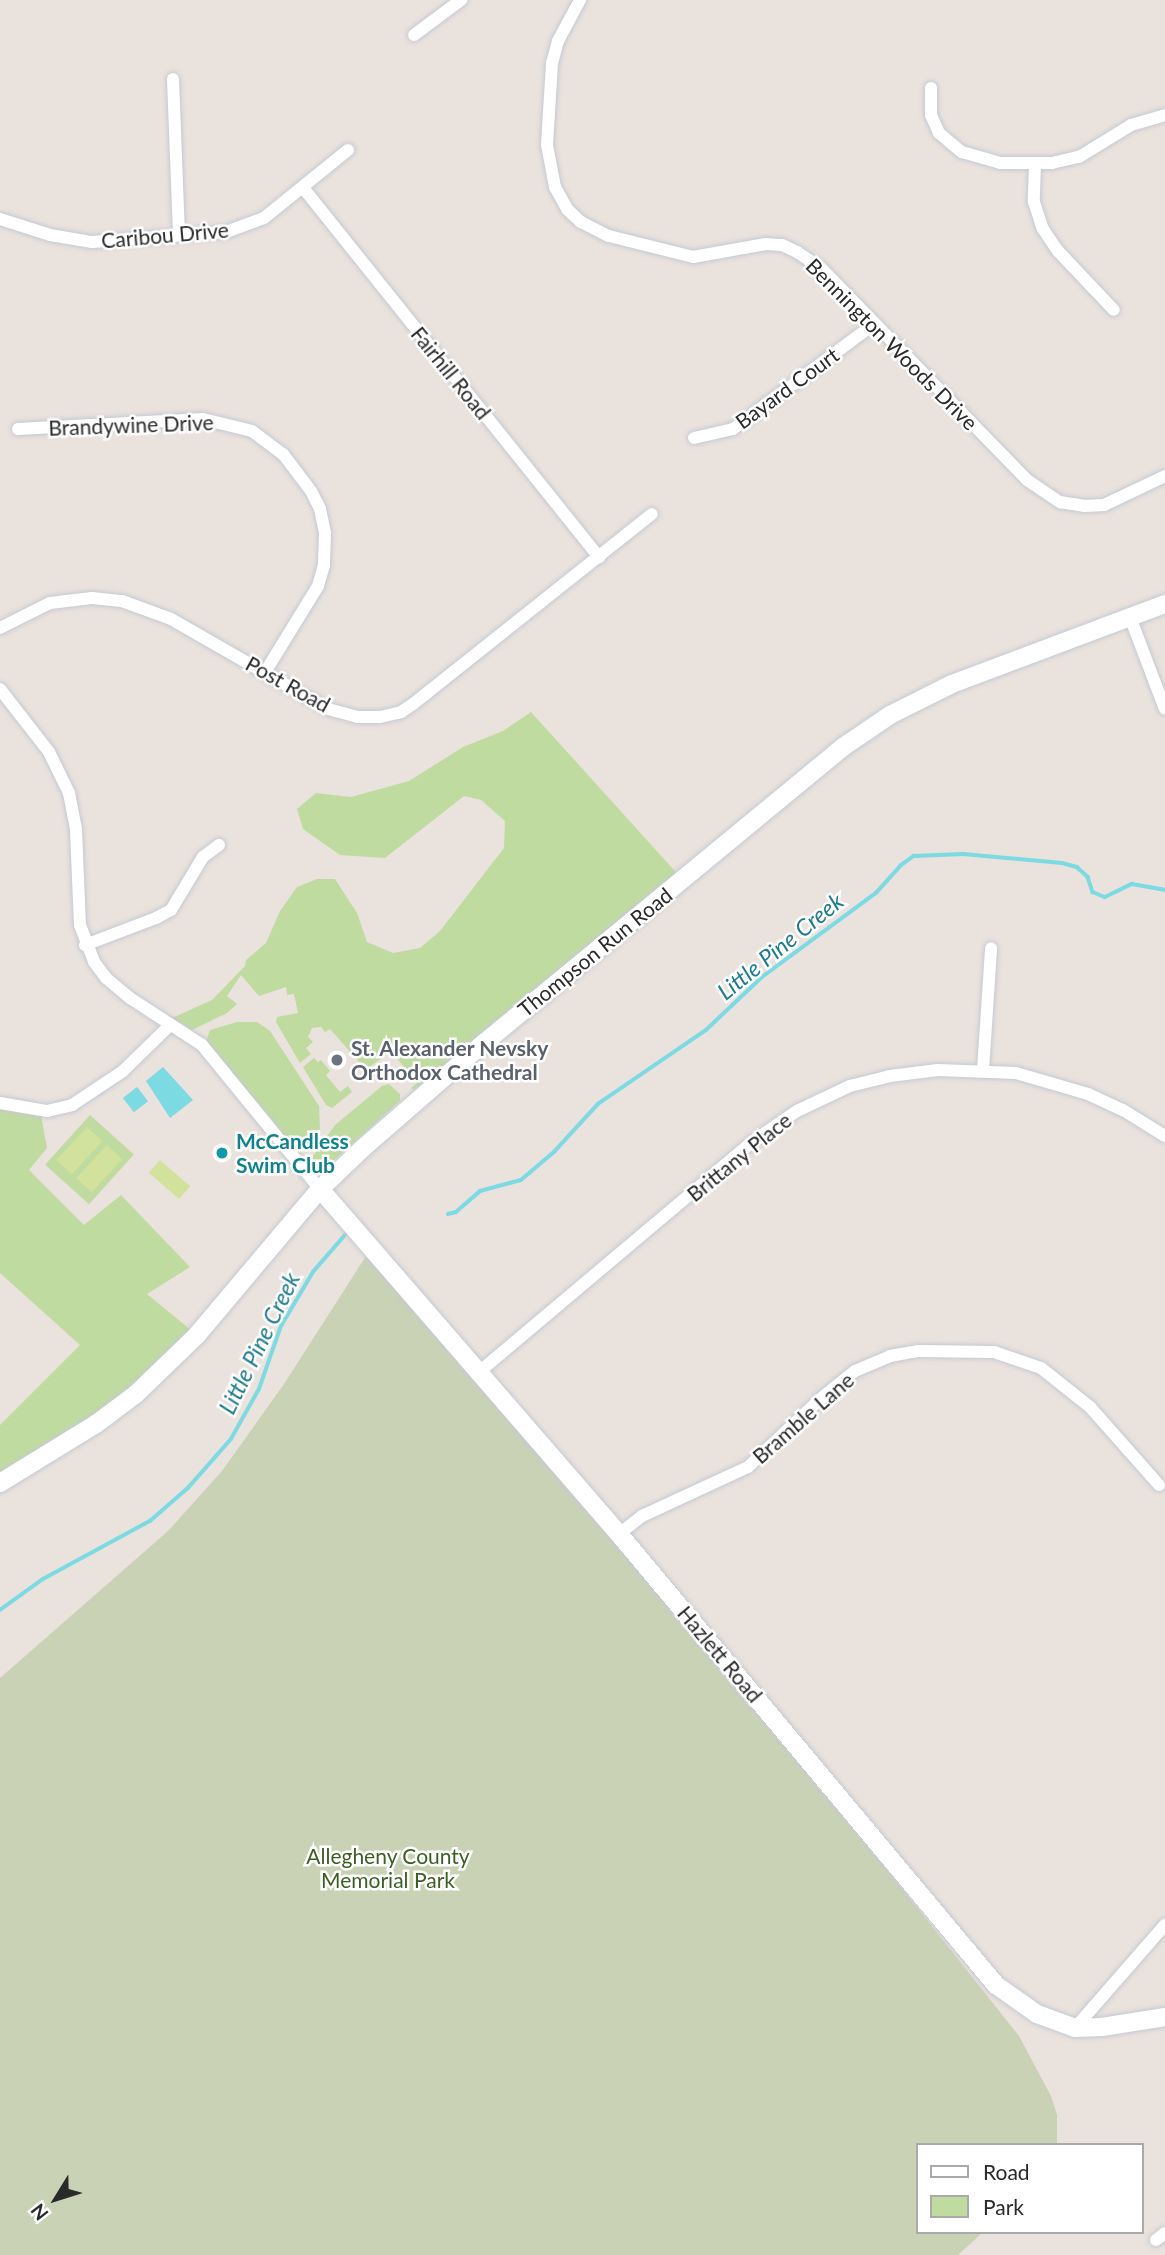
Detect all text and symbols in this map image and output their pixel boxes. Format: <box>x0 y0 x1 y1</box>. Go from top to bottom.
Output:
street label: Caribou Drive <box>100 217 230 253</box>
street label: Bennington Woods Drive <box>801 253 983 435</box>
street label: Fairhill Road <box>406 322 496 424</box>
street label: Bayard Court <box>730 342 844 434</box>
street label: Brandywine Drive <box>48 410 214 440</box>
street label: Post Road <box>241 651 335 717</box>
street label: Thompson Run Road <box>513 882 677 1022</box>
water label: Little Pine Creek <box>711 887 849 1005</box>
place label: St. Alexander Nevsky Orthodox Cathedral <box>351 1035 549 1085</box>
marker: St. Alexander Nevsky Orthodox Cathedral <box>329 1052 345 1068</box>
street label: Brittany Place <box>682 1107 796 1207</box>
place label: McCandless Swim Club <box>236 1128 349 1178</box>
marker: McCandless Swim Club <box>214 1145 230 1161</box>
water label: Little Pine Creek <box>213 1268 305 1418</box>
street label: Bramble Lane <box>747 1367 859 1469</box>
street label: Hazlett Road <box>672 1601 768 1707</box>
park label: Allegheny County Memorial Park <box>306 1843 470 1893</box>
legend <box>916 2143 1144 2234</box>
text: Road <box>983 2159 1030 2184</box>
north arrow <box>21 2164 91 2234</box>
text: Park <box>983 2194 1024 2219</box>
text: N <box>25 2199 53 2225</box>

